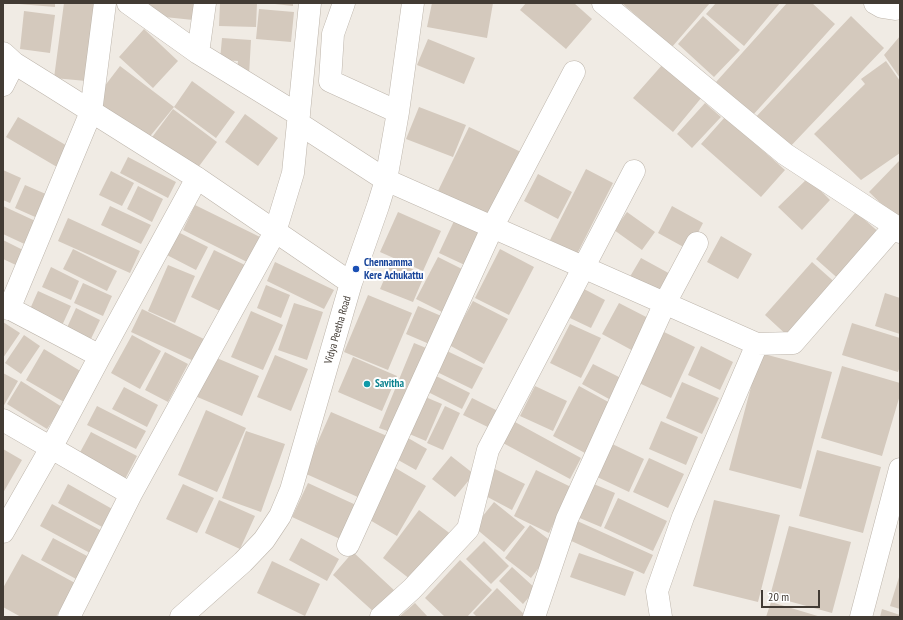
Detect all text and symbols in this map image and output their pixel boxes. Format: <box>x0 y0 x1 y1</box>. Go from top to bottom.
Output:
place label: Chennamma Kere Achukattu <box>364 256 424 282</box>
marker: Chennamma Kere Achukattu <box>351 264 361 274</box>
street label: Vidya Peetha Road <box>322 294 354 366</box>
place label: Savitha <box>375 377 404 391</box>
marker: Savitha <box>362 379 372 389</box>
scale bar <box>763 582 822 608</box>
text: 20 m <box>768 589 789 604</box>

